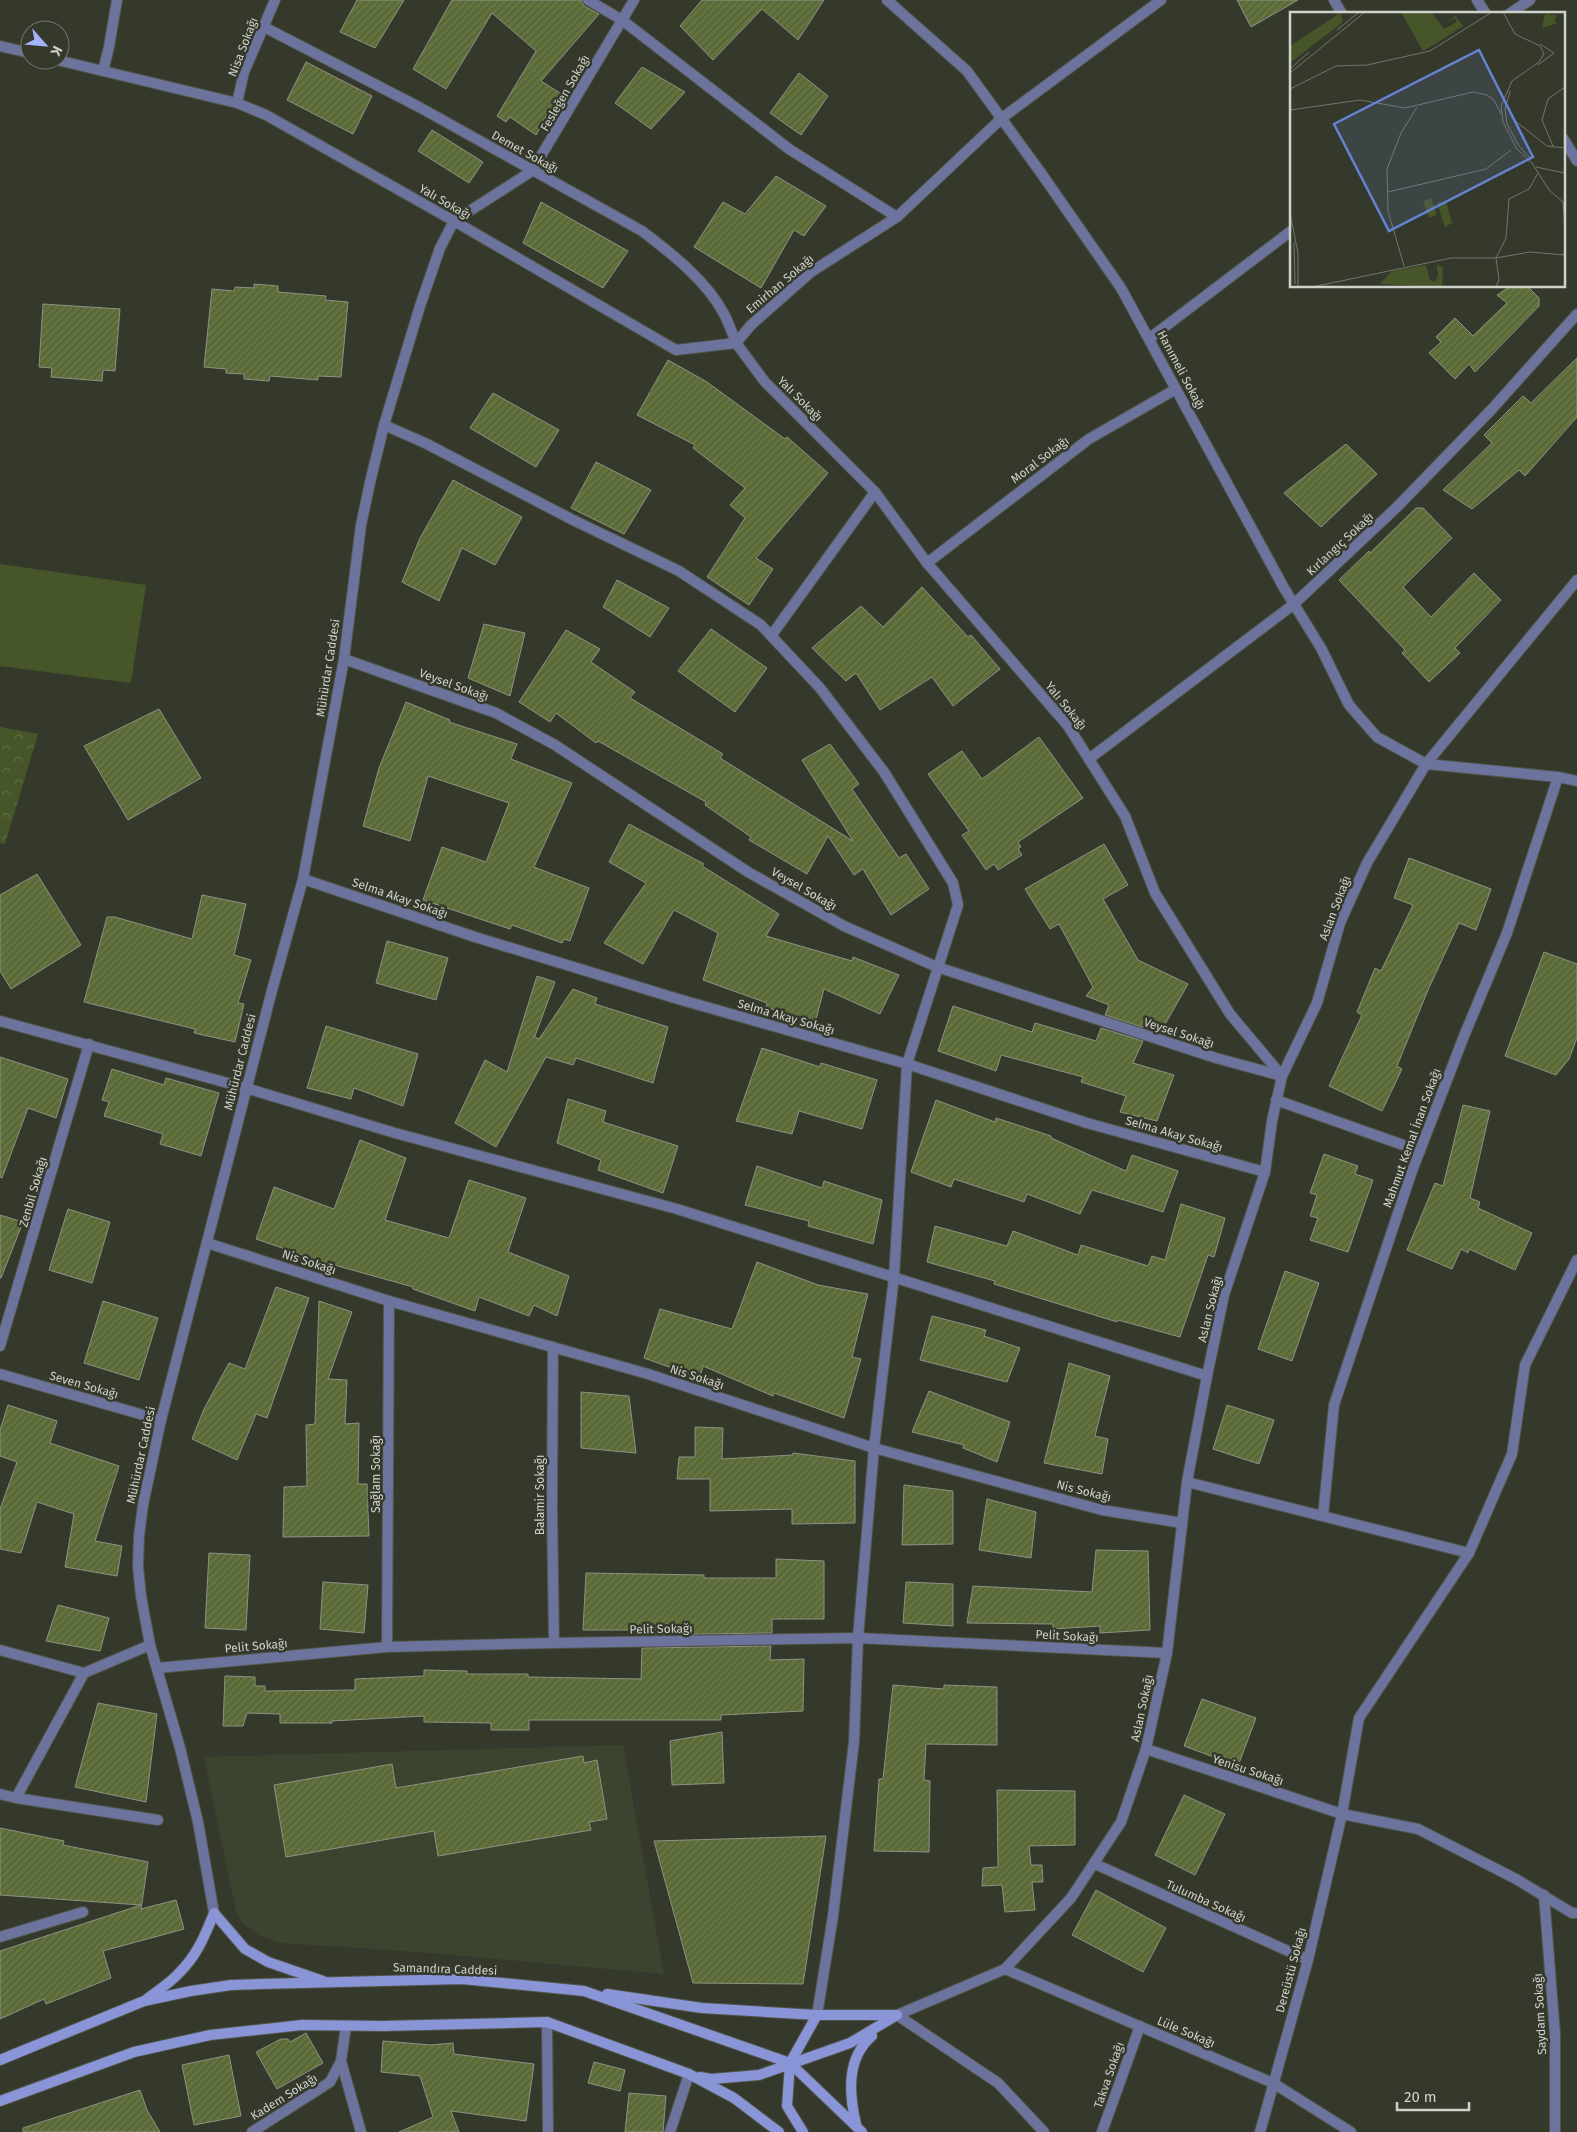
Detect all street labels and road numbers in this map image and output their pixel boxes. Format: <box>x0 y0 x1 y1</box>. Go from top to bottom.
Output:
street label: Nisa Sokağı <box>225 15 261 79</box>
street label: Fesleğen Sokağı <box>537 52 593 134</box>
street label: Demet Sokağı <box>489 128 561 176</box>
street label: Yalı Sokağı <box>417 182 473 222</box>
street label: Emirhan Sokağı <box>743 252 817 316</box>
street label: Hanımeli Sokağı <box>1154 328 1208 412</box>
street label: Yalı Sokağı <box>775 374 825 424</box>
street label: Moral Sokağı <box>1008 434 1072 486</box>
street label: Kırlangıç Sokağı <box>1304 509 1376 579</box>
street label: Mühürdar Caddesi <box>313 618 343 718</box>
street label: Veysel Sokağı <box>417 666 491 704</box>
street label: Yalı Sokağı <box>1042 679 1090 733</box>
street label: Veysel Sokağı <box>769 865 839 913</box>
street label: Aslan Sokağı <box>1316 874 1354 942</box>
street label: Selma Akay Sokağı <box>350 875 450 921</box>
street label: Selma Akay Sokağı <box>736 996 836 1038</box>
street label: Mühürdar Caddesi <box>221 1012 259 1112</box>
street label: Veysel Sokağı <box>1142 1015 1216 1051</box>
street label: Mahmut Kemal İnan Sokağı <box>1379 1066 1444 1210</box>
street label: Selma Akay Sokağı <box>1124 1113 1224 1155</box>
street label: Zenbil Sokağı <box>16 1155 50 1229</box>
street label: Nis Sokağı <box>280 1247 338 1277</box>
street label: Aslan Sokağı <box>1195 1274 1225 1344</box>
street label: Nis Sokağı <box>668 1362 726 1392</box>
street label: Seven Sokağı <box>48 1368 120 1402</box>
street label: Mühürdar Caddesi <box>124 1405 158 1505</box>
street label: Sağlam Sokağı <box>369 1435 383 1513</box>
street label: Balamir Sokağı <box>533 1455 547 1535</box>
street label: Nis Sokağı <box>1055 1477 1113 1505</box>
street label: Pelit Sokağı <box>629 1621 693 1637</box>
street label: Pelit Sokağı <box>1035 1627 1099 1645</box>
street label: Pelit Sokağı <box>224 1636 288 1656</box>
street label: Aslan Sokağı <box>1128 1673 1156 1743</box>
street label: Yenisu Sokağı <box>1211 1752 1285 1788</box>
street label: Tulumba Sokağı <box>1164 1877 1248 1925</box>
street label: Dereüstü Sokağı <box>1273 1926 1309 2014</box>
street label: Samandıra Caddesi <box>393 1960 497 1978</box>
street label: Saydam Sokağı <box>1531 1973 1549 2055</box>
street label: Lüle Sokağı <box>1155 2014 1217 2050</box>
street label: Takva Sokağı <box>1091 2040 1127 2110</box>
street label: Kadem Sokağı <box>248 2071 320 2123</box>

